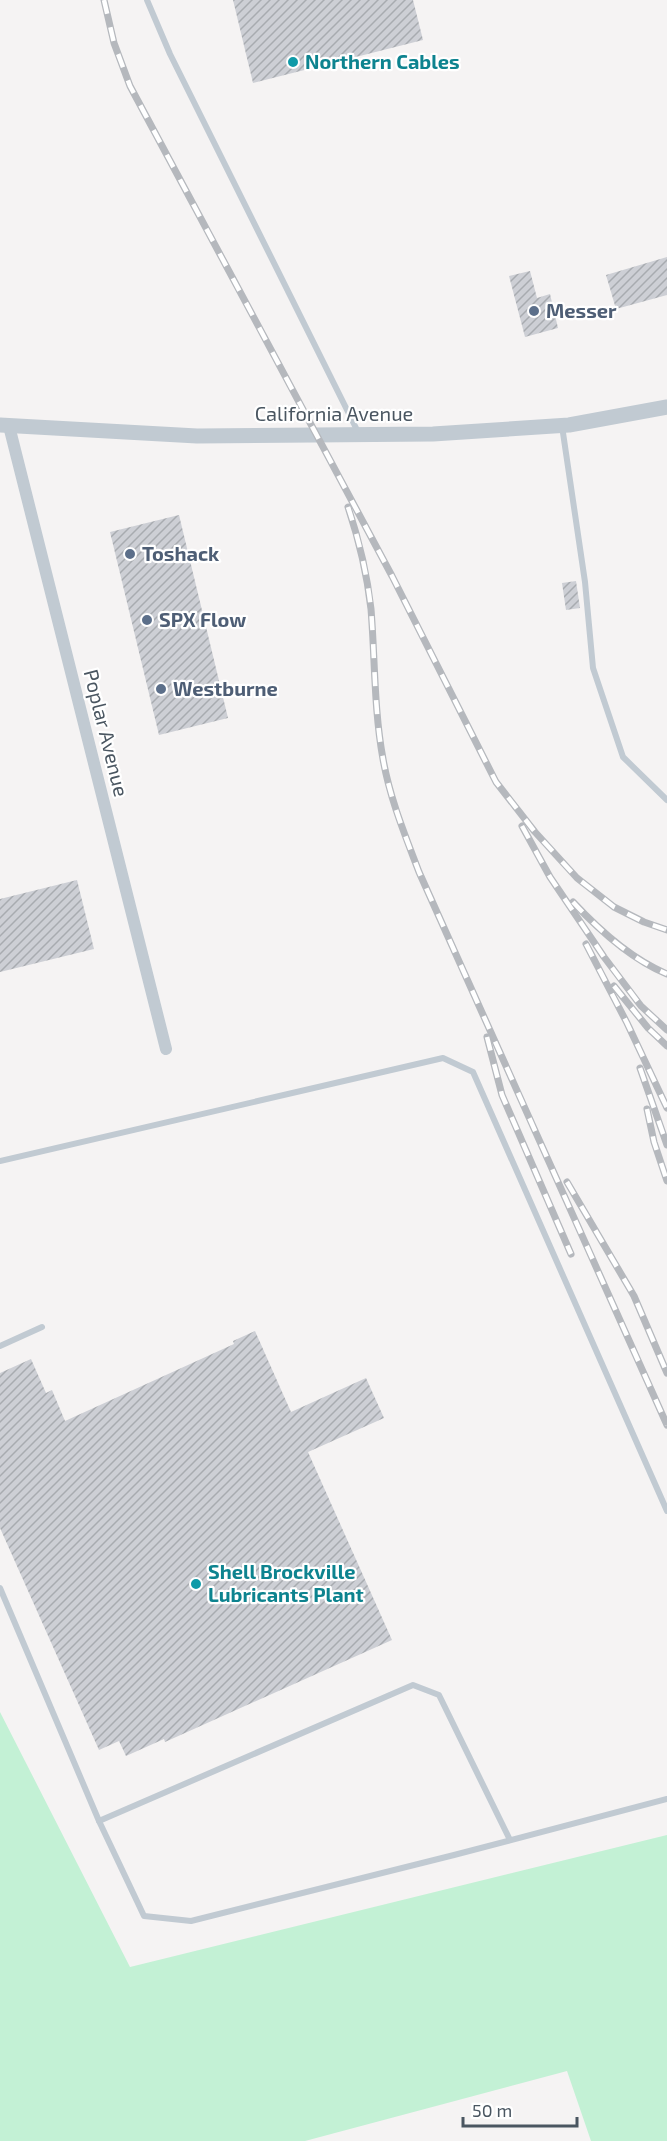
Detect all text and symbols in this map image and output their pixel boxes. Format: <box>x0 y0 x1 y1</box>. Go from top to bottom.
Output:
place label: Northern Cables <box>305 49 460 73</box>
marker: Northern Cables <box>286 55 300 69</box>
place label: Messer <box>546 298 617 322</box>
marker: Messer <box>527 304 541 318</box>
street label: California Avenue <box>255 401 413 425</box>
place label: Toshack <box>142 541 220 565</box>
marker: Toshack <box>123 547 137 561</box>
place label: SPX Flow <box>159 607 246 631</box>
marker: SPX Flow <box>140 613 154 627</box>
street label: Poplar Avenue <box>80 667 134 799</box>
place label: Westburne <box>173 676 278 700</box>
marker: Westburne <box>154 682 168 696</box>
place label: Shell Brockville Lubricants Plant <box>208 1559 364 1606</box>
marker: Shell Brockville Lubricants Plant <box>189 1577 203 1591</box>
scale bar <box>463 2090 577 2128</box>
text: 50 m <box>472 2099 512 2121</box>

